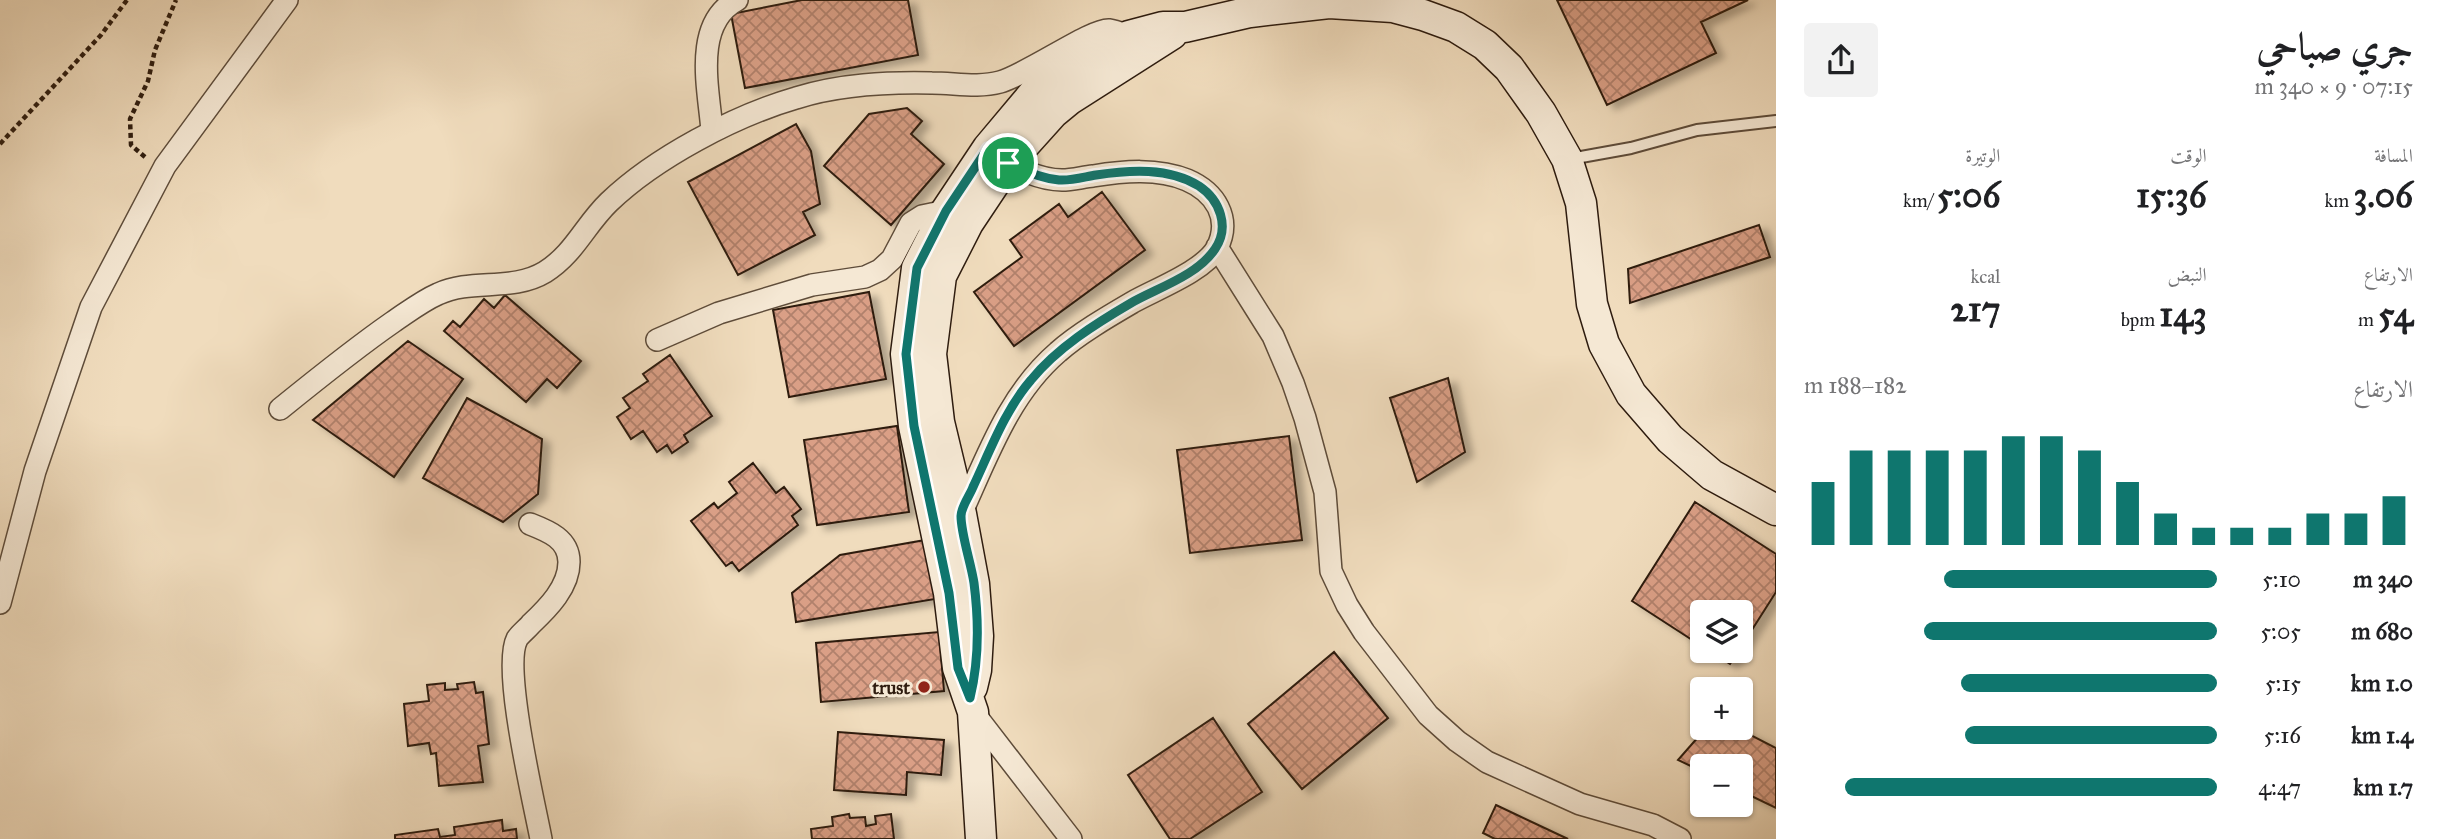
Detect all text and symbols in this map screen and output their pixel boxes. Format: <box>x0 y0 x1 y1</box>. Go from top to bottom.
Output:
button: share <box>1804 23 1878 97</box>
text: جري صباحي <box>2256 23 2413 69</box>
text: 07:15 · 9 × 340 m <box>2255 72 2413 100</box>
pin <box>978 133 1038 193</box>
icon: arrive <box>989 144 1027 182</box>
text: الوتيرة <box>1965 144 2000 167</box>
text: الوقت <box>2170 144 2207 167</box>
text: المسافة <box>2374 144 2413 167</box>
text: 5:06 <box>1937 174 2000 217</box>
text: 15:36 <box>2136 174 2207 217</box>
text: 3.06 <box>2353 174 2413 217</box>
text: /km <box>1903 189 1937 212</box>
text: km <box>2325 189 2353 212</box>
text: النبض <box>2168 263 2207 286</box>
text: الارتفاع <box>2364 263 2413 286</box>
text: kcal <box>1970 265 2000 288</box>
text: 217 <box>1951 288 2000 331</box>
text: 143 <box>2159 293 2207 336</box>
text: 54 <box>2378 293 2413 336</box>
text: bpm <box>2121 308 2159 331</box>
text: m <box>2358 308 2378 331</box>
text: 182–188 m <box>1804 371 1907 399</box>
text: الارتفاع <box>2353 375 2413 403</box>
text: 5:10 <box>2262 565 2301 593</box>
text: 340 m <box>2353 565 2413 593</box>
map controls <box>1690 600 1753 817</box>
button: layers <box>1690 600 1753 663</box>
text: 5:05 <box>2260 617 2301 645</box>
text: 680 m <box>2351 617 2413 645</box>
text: 5:15 <box>2265 669 2301 697</box>
text: 1.0 km <box>2351 669 2413 697</box>
place label: trust <box>871 676 910 699</box>
button: + <box>1690 677 1753 740</box>
marker: trust <box>916 679 932 695</box>
text: 5:16 <box>2264 721 2301 749</box>
text: 1.4 km <box>2351 721 2413 749</box>
button: − <box>1690 754 1753 817</box>
text: 4:47 <box>2258 773 2301 801</box>
text: 1.7 km <box>2353 773 2413 801</box>

